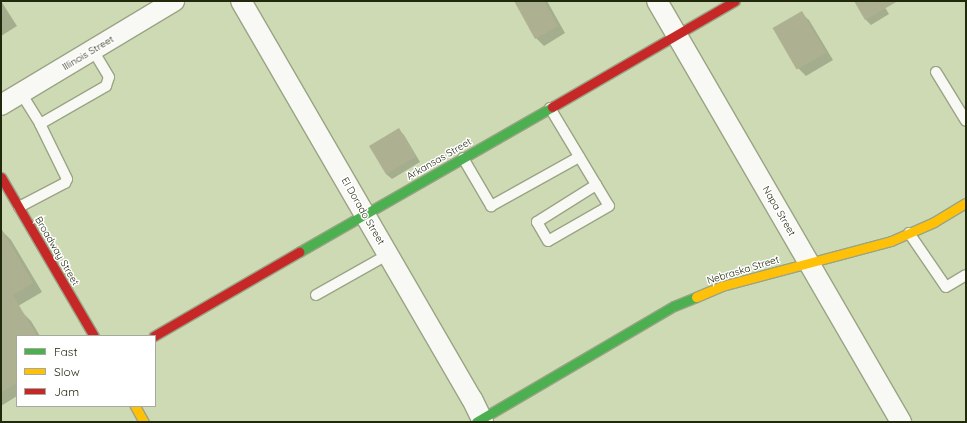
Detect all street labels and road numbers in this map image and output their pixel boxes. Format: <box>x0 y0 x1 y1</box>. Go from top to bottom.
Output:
street label: Illinois Street <box>60 33 116 73</box>
street label: Arkansas Street <box>404 136 474 182</box>
street label: El Dorado Street <box>339 175 387 247</box>
street label: Napa Street <box>760 184 798 238</box>
street label: Broadway Street <box>32 214 82 288</box>
street label: Nebraska Street <box>705 253 781 287</box>

